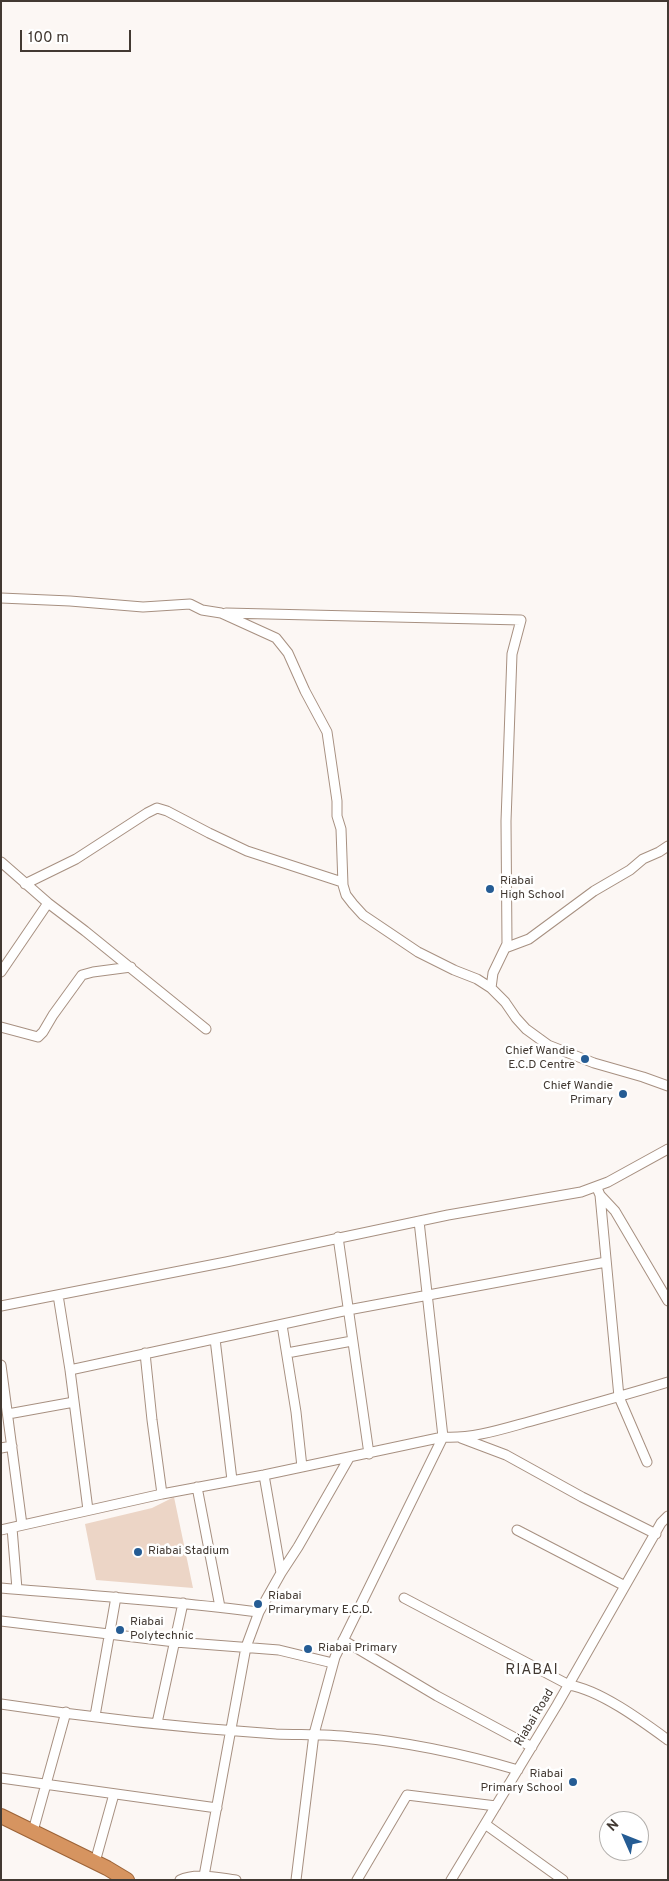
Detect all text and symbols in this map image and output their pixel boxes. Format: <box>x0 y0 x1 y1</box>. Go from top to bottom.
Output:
scale bar <box>22 20 134 52</box>
text: 100 m <box>28 29 69 48</box>
place label: Riabai High School <box>500 875 564 903</box>
marker: Riabai High School <box>484 883 496 895</box>
place label: Chief Wandie E.C.D Centre <box>505 1045 575 1073</box>
marker: Chief Wandie E.C.D Centre <box>579 1053 591 1065</box>
place label: Chief Wandie Primary <box>543 1080 613 1108</box>
marker: Chief Wandie Primary <box>617 1088 629 1100</box>
place label: Riabai Stadium <box>148 1545 229 1559</box>
marker: Riabai Stadium <box>132 1546 144 1558</box>
place label: Riabai Primarymary E.C.D. <box>268 1590 372 1618</box>
marker: Riabai Primarymary E.C.D. <box>252 1598 264 1610</box>
place label: Riabai Polytechnic <box>130 1616 194 1644</box>
marker: Riabai Polytechnic <box>114 1624 126 1636</box>
place label: Riabai Primary <box>318 1642 397 1656</box>
marker: Riabai Primary <box>302 1643 314 1655</box>
district label: RIABAI <box>505 1662 559 1680</box>
street label: Riabai Road <box>512 1687 558 1749</box>
place label: Riabai Primary School <box>481 1768 563 1796</box>
marker: Riabai Primary School <box>567 1776 579 1788</box>
north arrow <box>599 1811 649 1861</box>
text: N <box>604 1816 623 1835</box>

